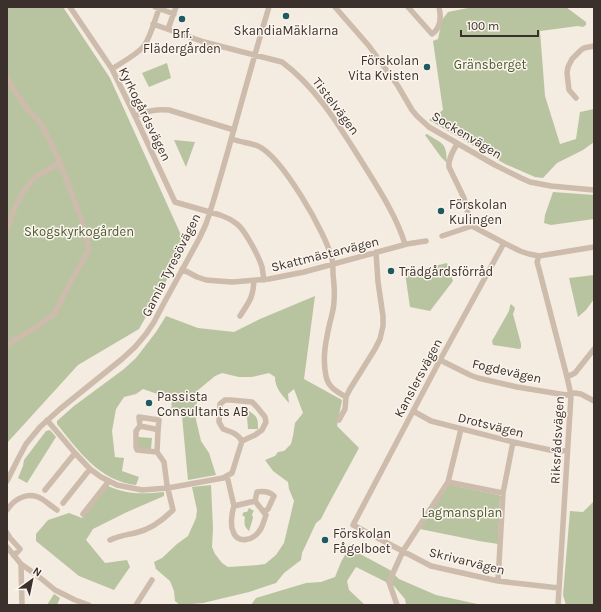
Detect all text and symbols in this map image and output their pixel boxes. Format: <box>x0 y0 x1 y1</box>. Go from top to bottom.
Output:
marker: SkandiaMäklarna <box>281 11 291 21</box>
scale bar <box>461 12 538 38</box>
marker: Brf. Flädergården <box>177 14 187 24</box>
text: 100 m <box>467 19 499 33</box>
place label: SkandiaMäklarna <box>234 23 338 38</box>
place label: Brf. Flädergården <box>143 26 221 56</box>
place label: Förskolan Vita Kvisten <box>348 53 419 83</box>
park label: Gränsberget <box>454 57 526 72</box>
marker: Förskolan Vita Kvisten <box>422 62 432 72</box>
street label: Kyrkogårdsvägen <box>116 65 174 163</box>
street label: Tistelvägen <box>310 74 362 138</box>
street label: Sockenvägen <box>429 108 505 162</box>
place label: Förskolan Kulingen <box>449 197 507 227</box>
marker: Förskolan Kulingen <box>436 206 446 216</box>
street label: Gamla Tyresövägen <box>138 211 204 319</box>
park label: Skogskyrkogården <box>24 224 134 239</box>
street label: Skattmästarvägen <box>270 233 380 275</box>
place label: Trädgårdsförråd <box>399 264 493 279</box>
marker: Trädgårdsförråd <box>386 266 396 276</box>
street label: Kanslersvägen <box>391 336 445 420</box>
street label: Fogdevägen <box>471 356 543 386</box>
place label: Passista Consultants AB <box>157 389 249 419</box>
street label: Riksrådsvägen <box>547 396 567 484</box>
marker: Passista Consultants AB <box>144 398 154 408</box>
street label: Drotsvägen <box>456 410 526 440</box>
park label: Lagmansplan <box>422 505 502 520</box>
place label: Förskolan Fågelboet <box>333 526 391 556</box>
marker: Förskolan Fågelboet <box>320 535 330 545</box>
street label: Skrivarvägen <box>427 544 507 578</box>
north arrow <box>12 560 52 600</box>
text: N <box>30 564 44 580</box>

